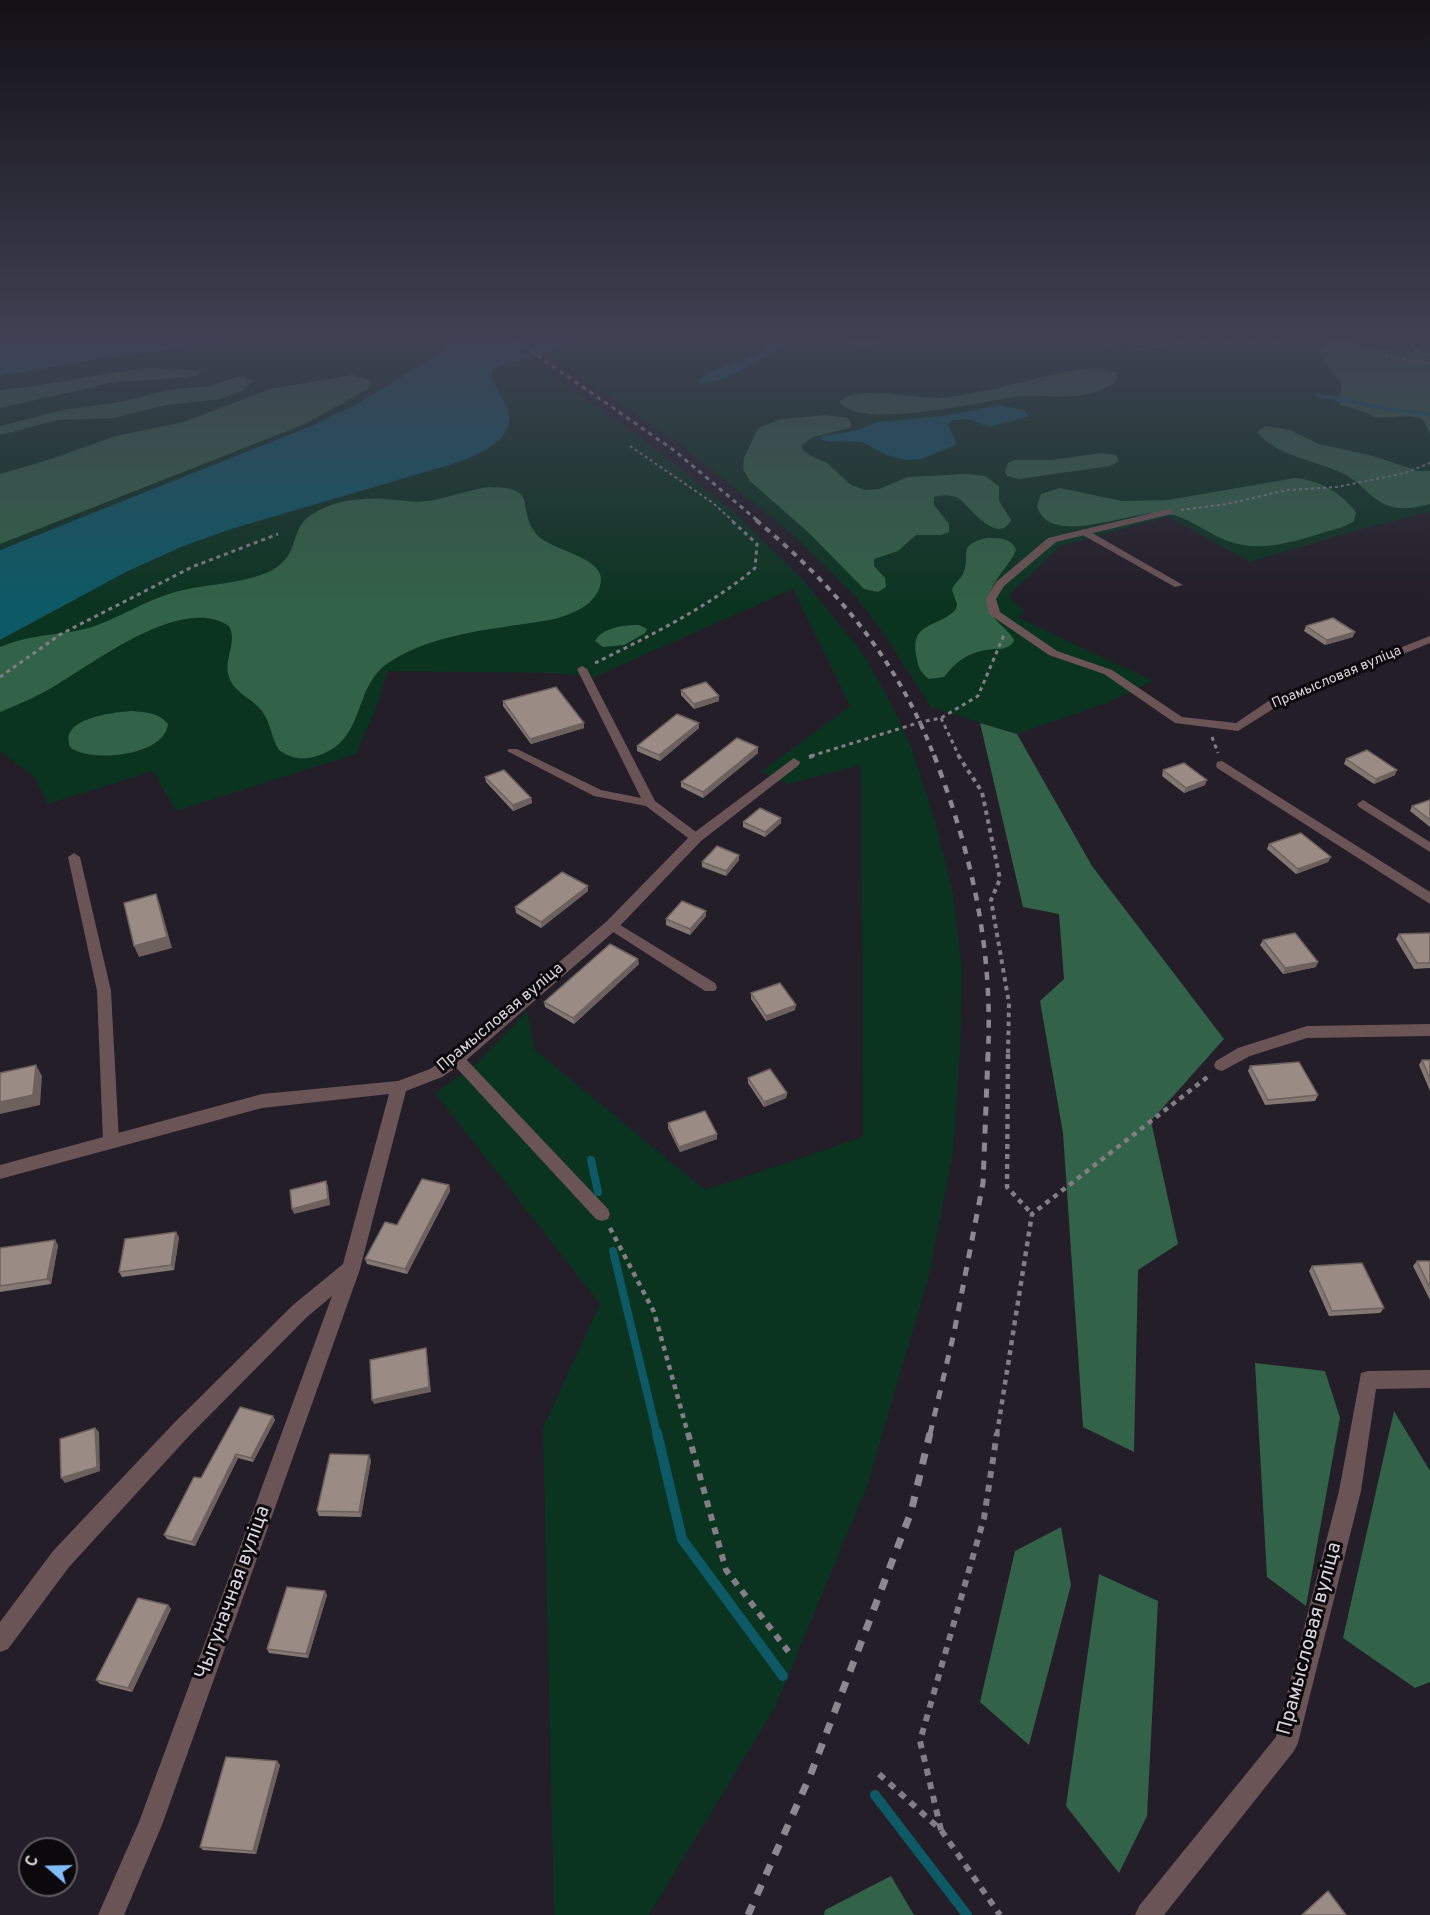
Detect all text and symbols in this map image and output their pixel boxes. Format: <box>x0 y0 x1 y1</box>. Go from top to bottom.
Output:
street label: Прамысловая вуліца <box>1270 643 1404 713</box>
street label: Прамысловая вуліца <box>434 960 568 1076</box>
street label: Чыгуначная вуліца <box>191 1503 277 1683</box>
street label: Прамысловая вуліца <box>1274 1540 1348 1738</box>
north arrow <box>18 1837 78 1897</box>
text: С <box>22 1853 44 1870</box>

